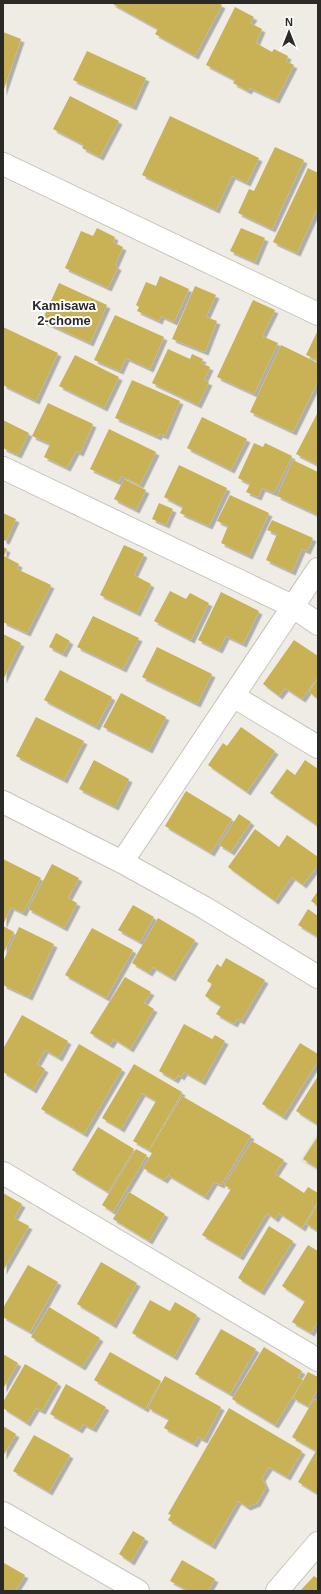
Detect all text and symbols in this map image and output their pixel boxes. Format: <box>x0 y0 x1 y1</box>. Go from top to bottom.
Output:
north arrow <box>269 12 309 52</box>
text: N <box>285 16 293 28</box>
district label: Kamisawa 2-chome <box>32 298 97 328</box>

